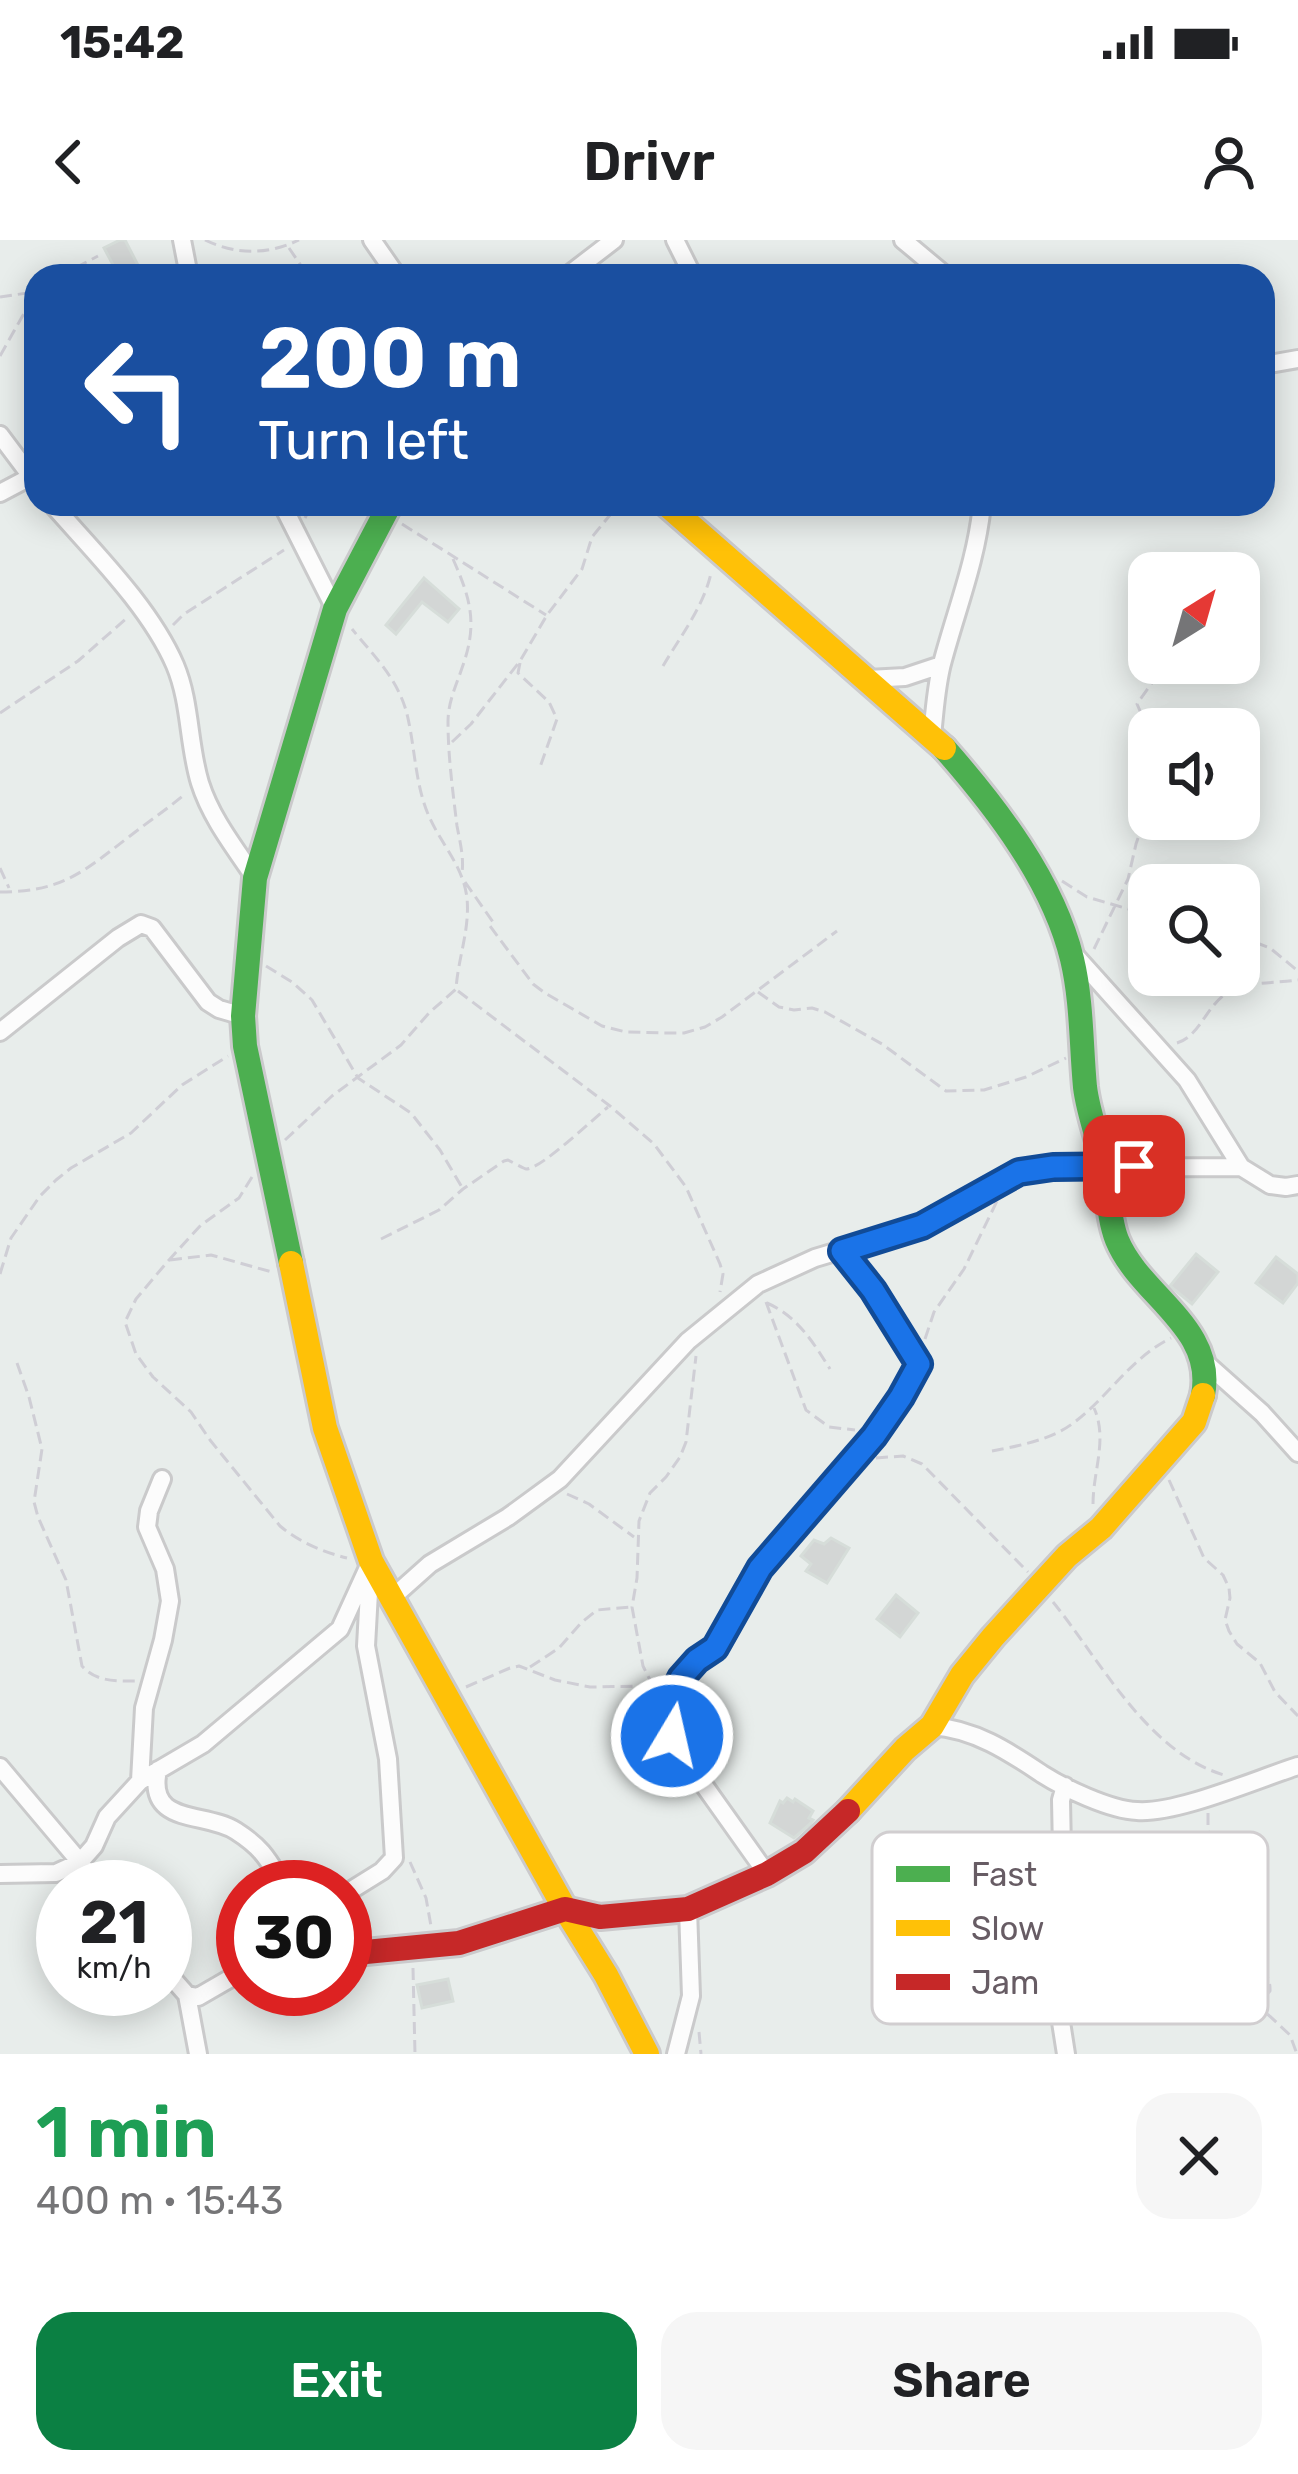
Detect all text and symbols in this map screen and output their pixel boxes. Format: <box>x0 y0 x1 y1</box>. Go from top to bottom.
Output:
text: 15:42 <box>60 16 185 69</box>
icon: back <box>36 129 102 195</box>
icon: person <box>1196 129 1262 195</box>
text: Drivr <box>583 130 715 194</box>
text: 200 m <box>258 308 522 408</box>
icon: left <box>60 312 216 468</box>
text: Turn left <box>258 409 469 473</box>
north arrow <box>1128 552 1260 684</box>
map controls <box>1128 552 1260 996</box>
button: sound <box>1128 708 1260 840</box>
button: search <box>1128 864 1260 996</box>
pin <box>1083 1115 1185 1217</box>
icon: arrive <box>1101 1133 1167 1199</box>
position arrow <box>609 1673 735 1799</box>
legend <box>872 1832 1268 2024</box>
text: Fast <box>971 1855 1037 1894</box>
speed limit sign: 30 <box>216 1860 372 2016</box>
text: 21 <box>80 1887 148 1958</box>
text: Slow <box>971 1909 1045 1948</box>
text: km/h <box>77 1950 151 1986</box>
text: Jam <box>971 1963 1039 2002</box>
text: 1 min <box>36 2090 217 2175</box>
button: close <box>1136 2093 1262 2219</box>
text: 400 m · 15:43 <box>36 2178 283 2224</box>
button: Exit <box>36 2312 637 2450</box>
button: Share <box>661 2312 1262 2450</box>

